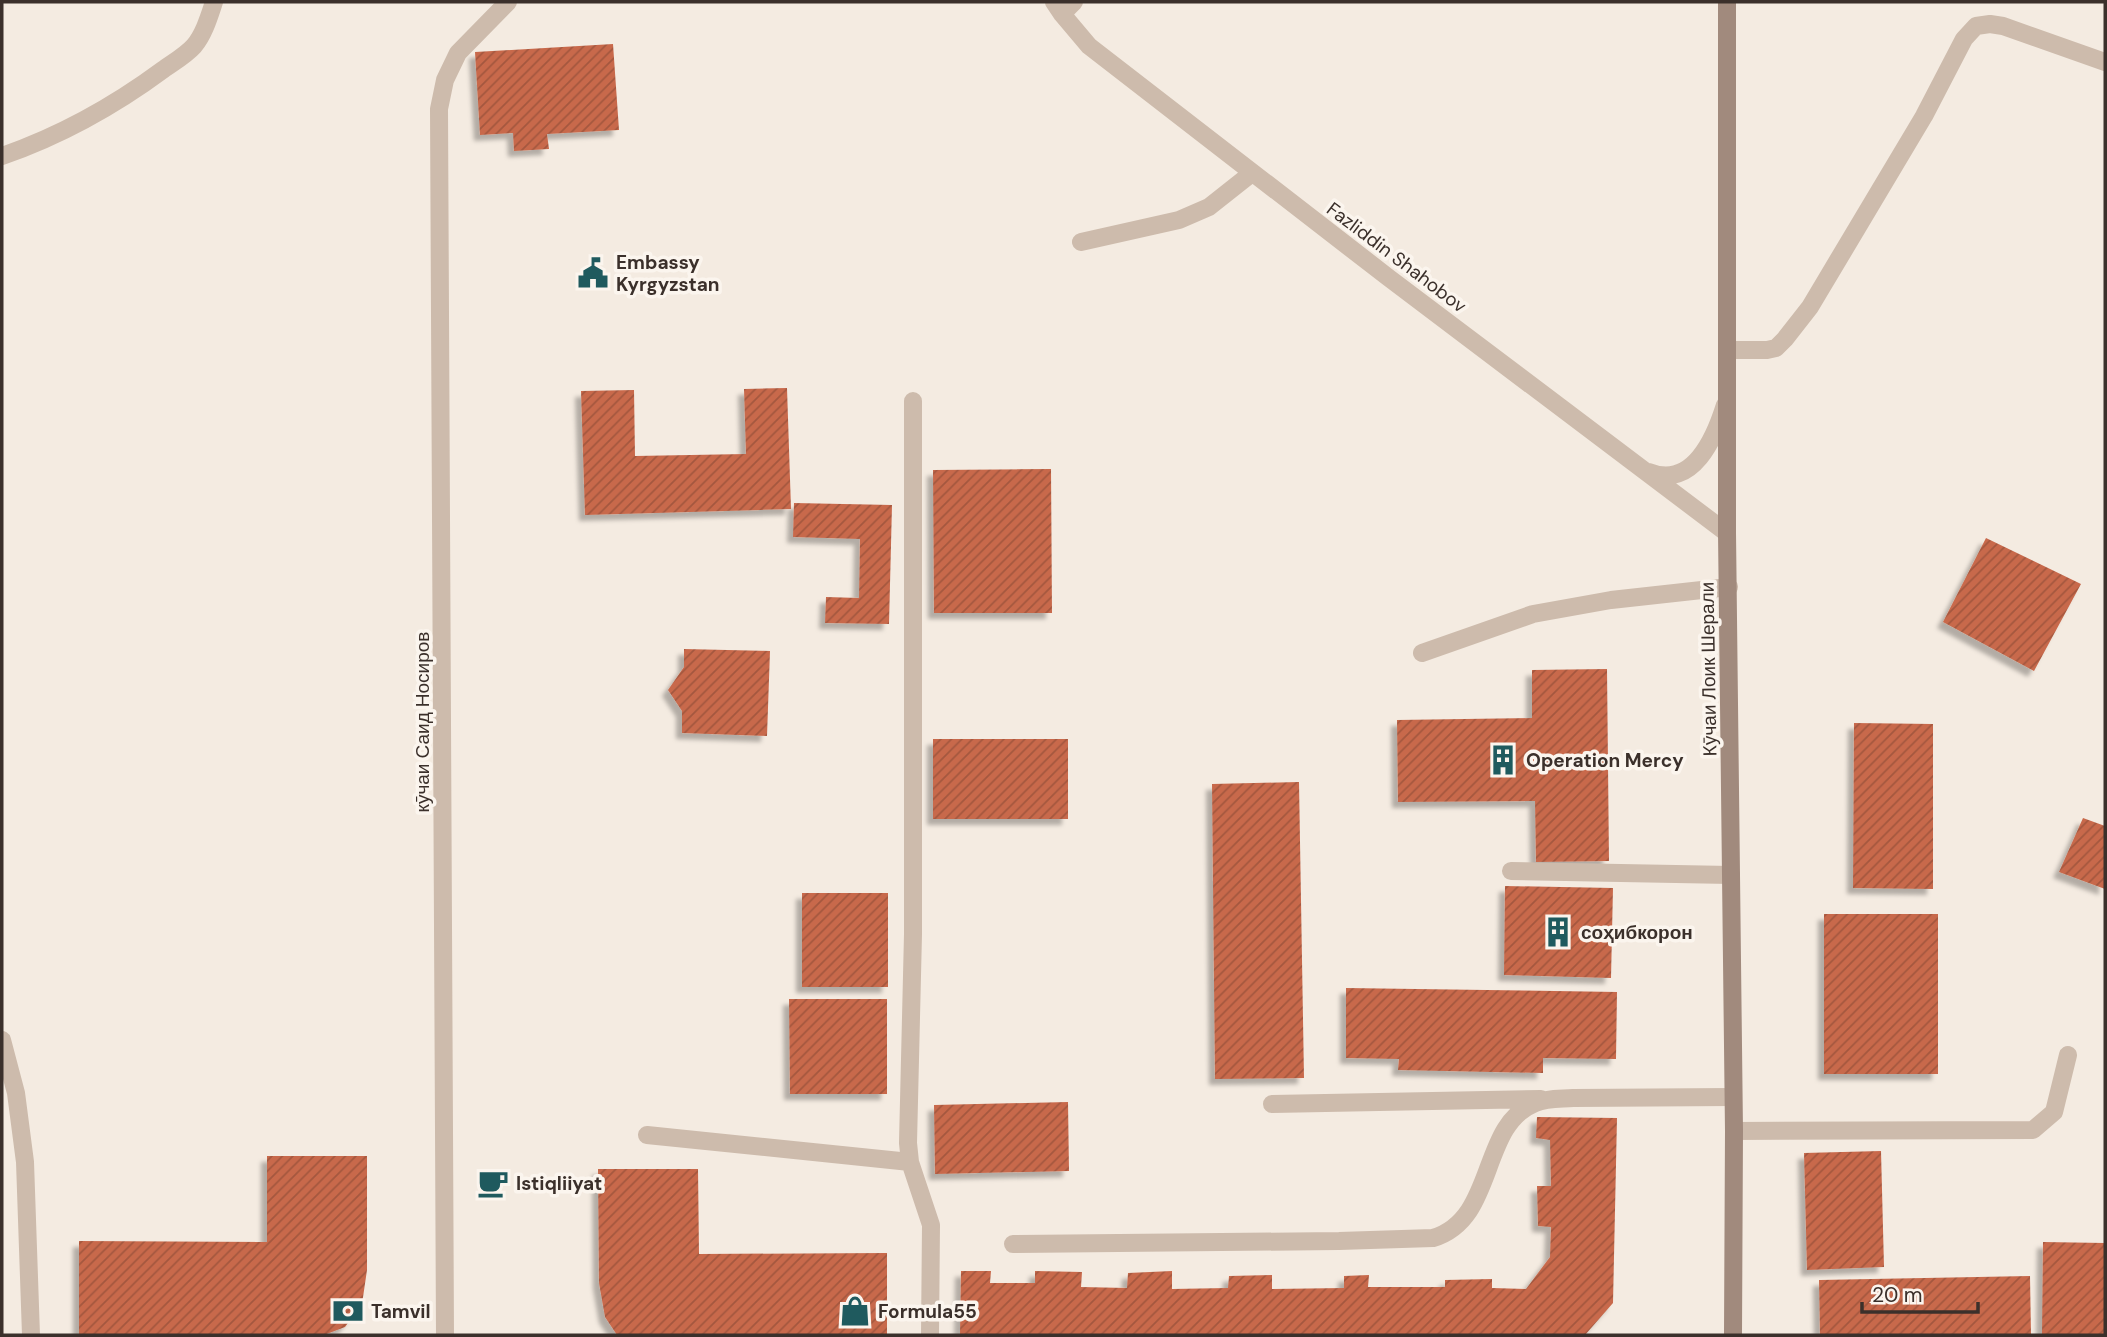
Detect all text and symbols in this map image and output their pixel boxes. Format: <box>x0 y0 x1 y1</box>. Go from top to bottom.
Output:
street label: Fazliddin Shahobov <box>1322 197 1472 318</box>
place label: Embassy Kyrgyzstan <box>616 250 720 297</box>
public building icon: Embassy Kyrgyzstan <box>576 256 610 290</box>
street label: Кӯчаи Лоик Шерали <box>1694 582 1723 756</box>
street label: кӯчаи Саид Носиров <box>410 632 435 812</box>
building icon: Operation Mercy <box>1486 743 1520 777</box>
place label: Operation Mercy <box>1526 748 1684 773</box>
building icon: соҳибкорон <box>1541 915 1575 949</box>
place label: соҳибкорон <box>1581 920 1693 945</box>
cafe icon: Istiqliiyat <box>476 1166 510 1200</box>
place label: Istiqliiyat <box>516 1171 602 1196</box>
scale bar <box>1862 1270 1978 1314</box>
text: 20 m <box>1872 1281 1923 1309</box>
bank icon: Tamvil <box>331 1294 365 1328</box>
shop icon: Formula55 <box>838 1294 872 1328</box>
place label: Tamvil <box>371 1299 431 1324</box>
place label: Formula55 <box>878 1299 977 1324</box>

